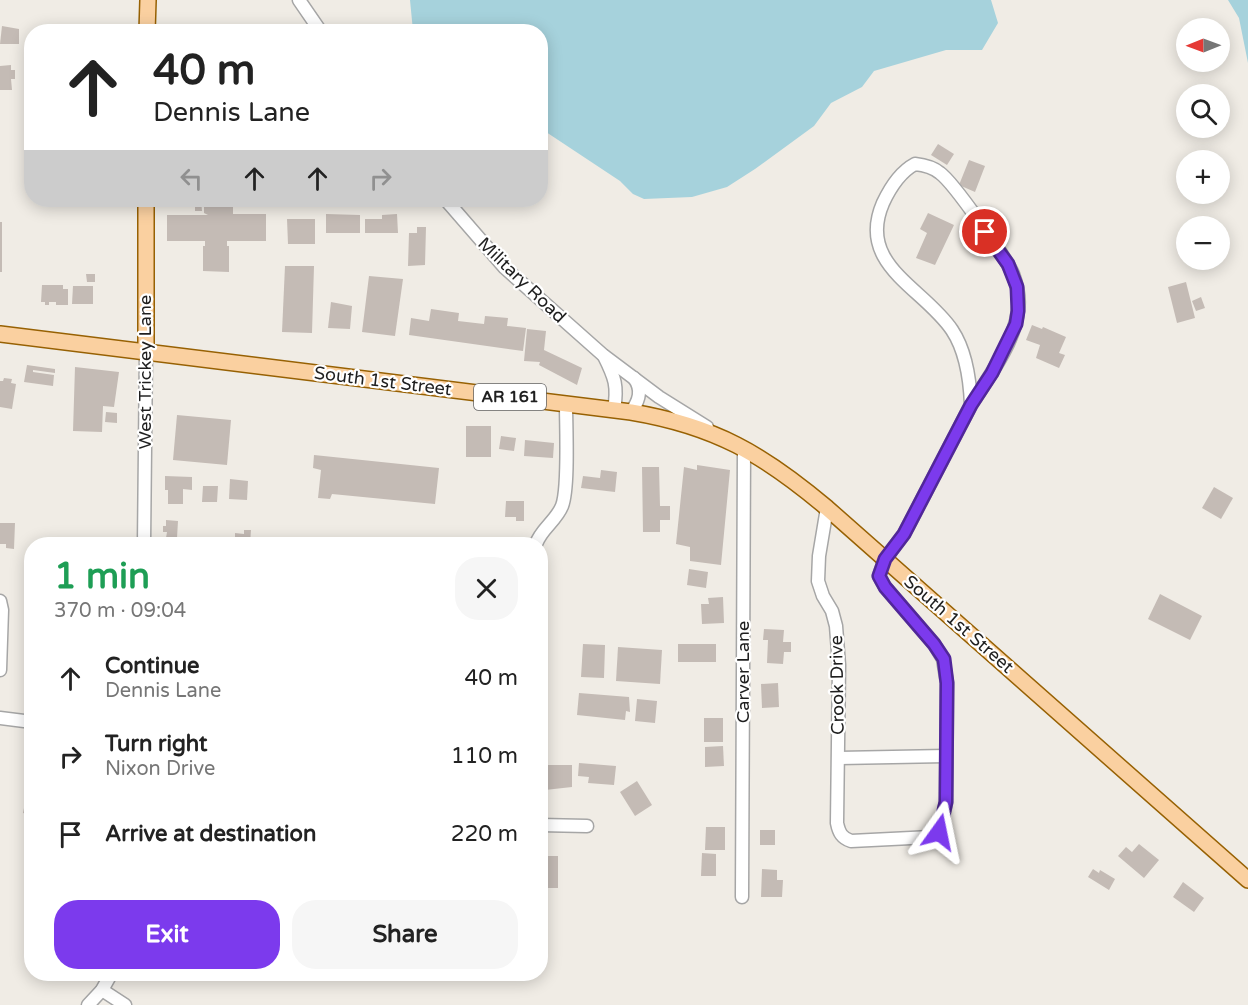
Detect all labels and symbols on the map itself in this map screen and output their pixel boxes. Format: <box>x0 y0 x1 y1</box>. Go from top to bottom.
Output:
north arrow <box>1176 18 1230 72</box>
pin <box>959 206 1010 257</box>
street label: Military Road <box>473 232 571 328</box>
street label: West Trickey Lane <box>134 295 156 449</box>
street label: South 1st Street <box>313 362 453 400</box>
road number: AR 161 <box>474 384 546 410</box>
street label: South 1st Street <box>900 570 1019 678</box>
street label: Carver Lane <box>732 621 754 723</box>
street label: Crook Drive <box>825 635 849 735</box>
position arrow <box>907 800 971 864</box>

